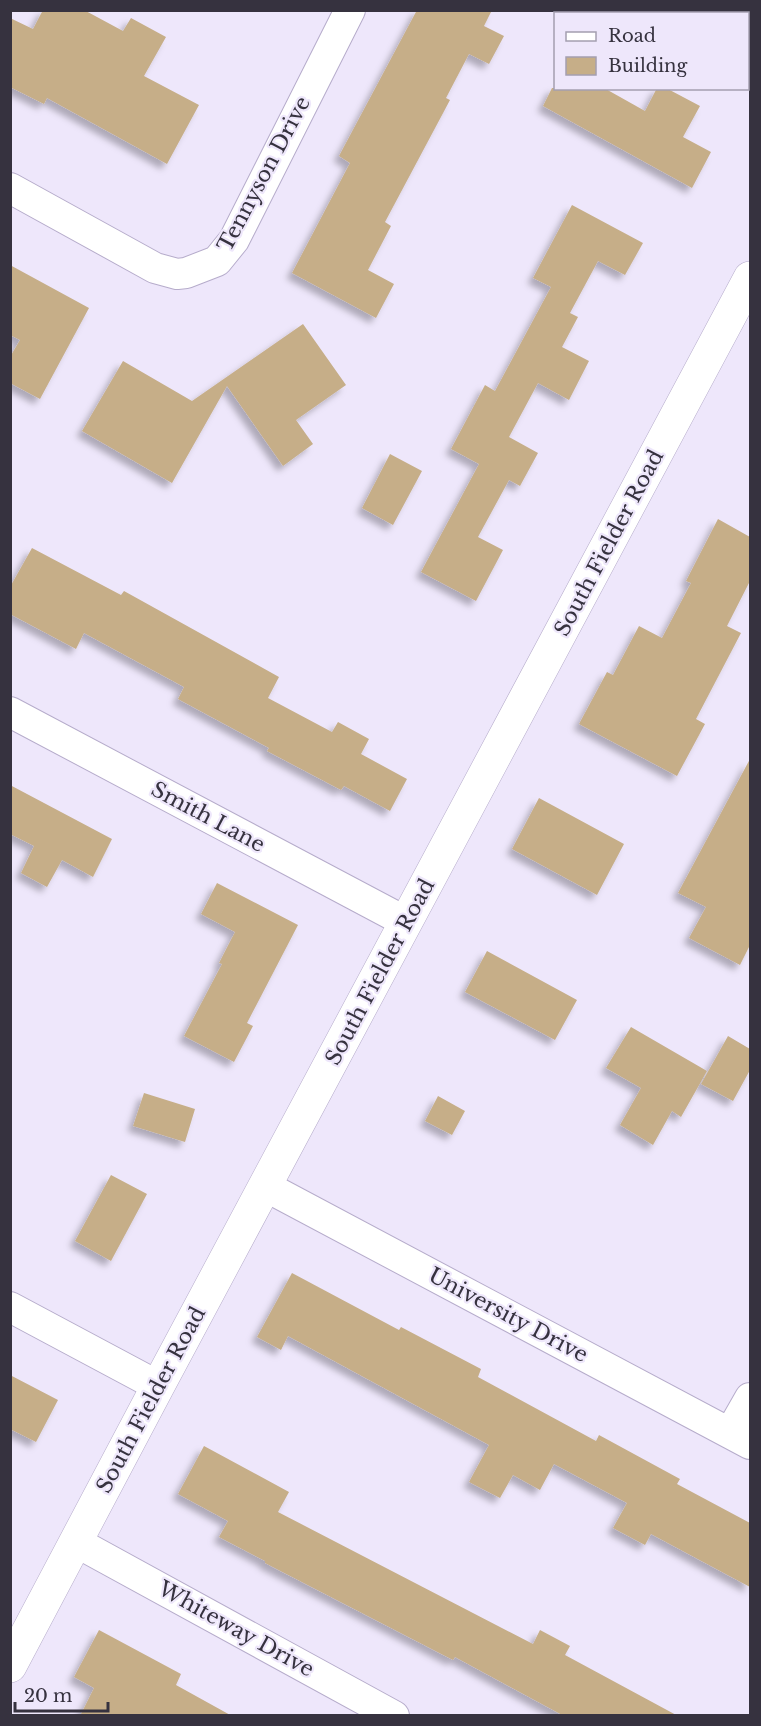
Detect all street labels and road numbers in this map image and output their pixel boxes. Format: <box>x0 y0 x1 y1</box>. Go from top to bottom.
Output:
street label: Tennyson Drive <box>212 92 316 256</box>
street label: South Fielder Road <box>549 445 669 641</box>
street label: Smith Lane <box>147 776 269 858</box>
street label: South Fielder Road <box>320 874 440 1070</box>
street label: University Drive <box>424 1262 592 1368</box>
street label: South Fielder Road <box>91 1302 211 1498</box>
street label: Whiteway Drive <box>153 1575 318 1683</box>

